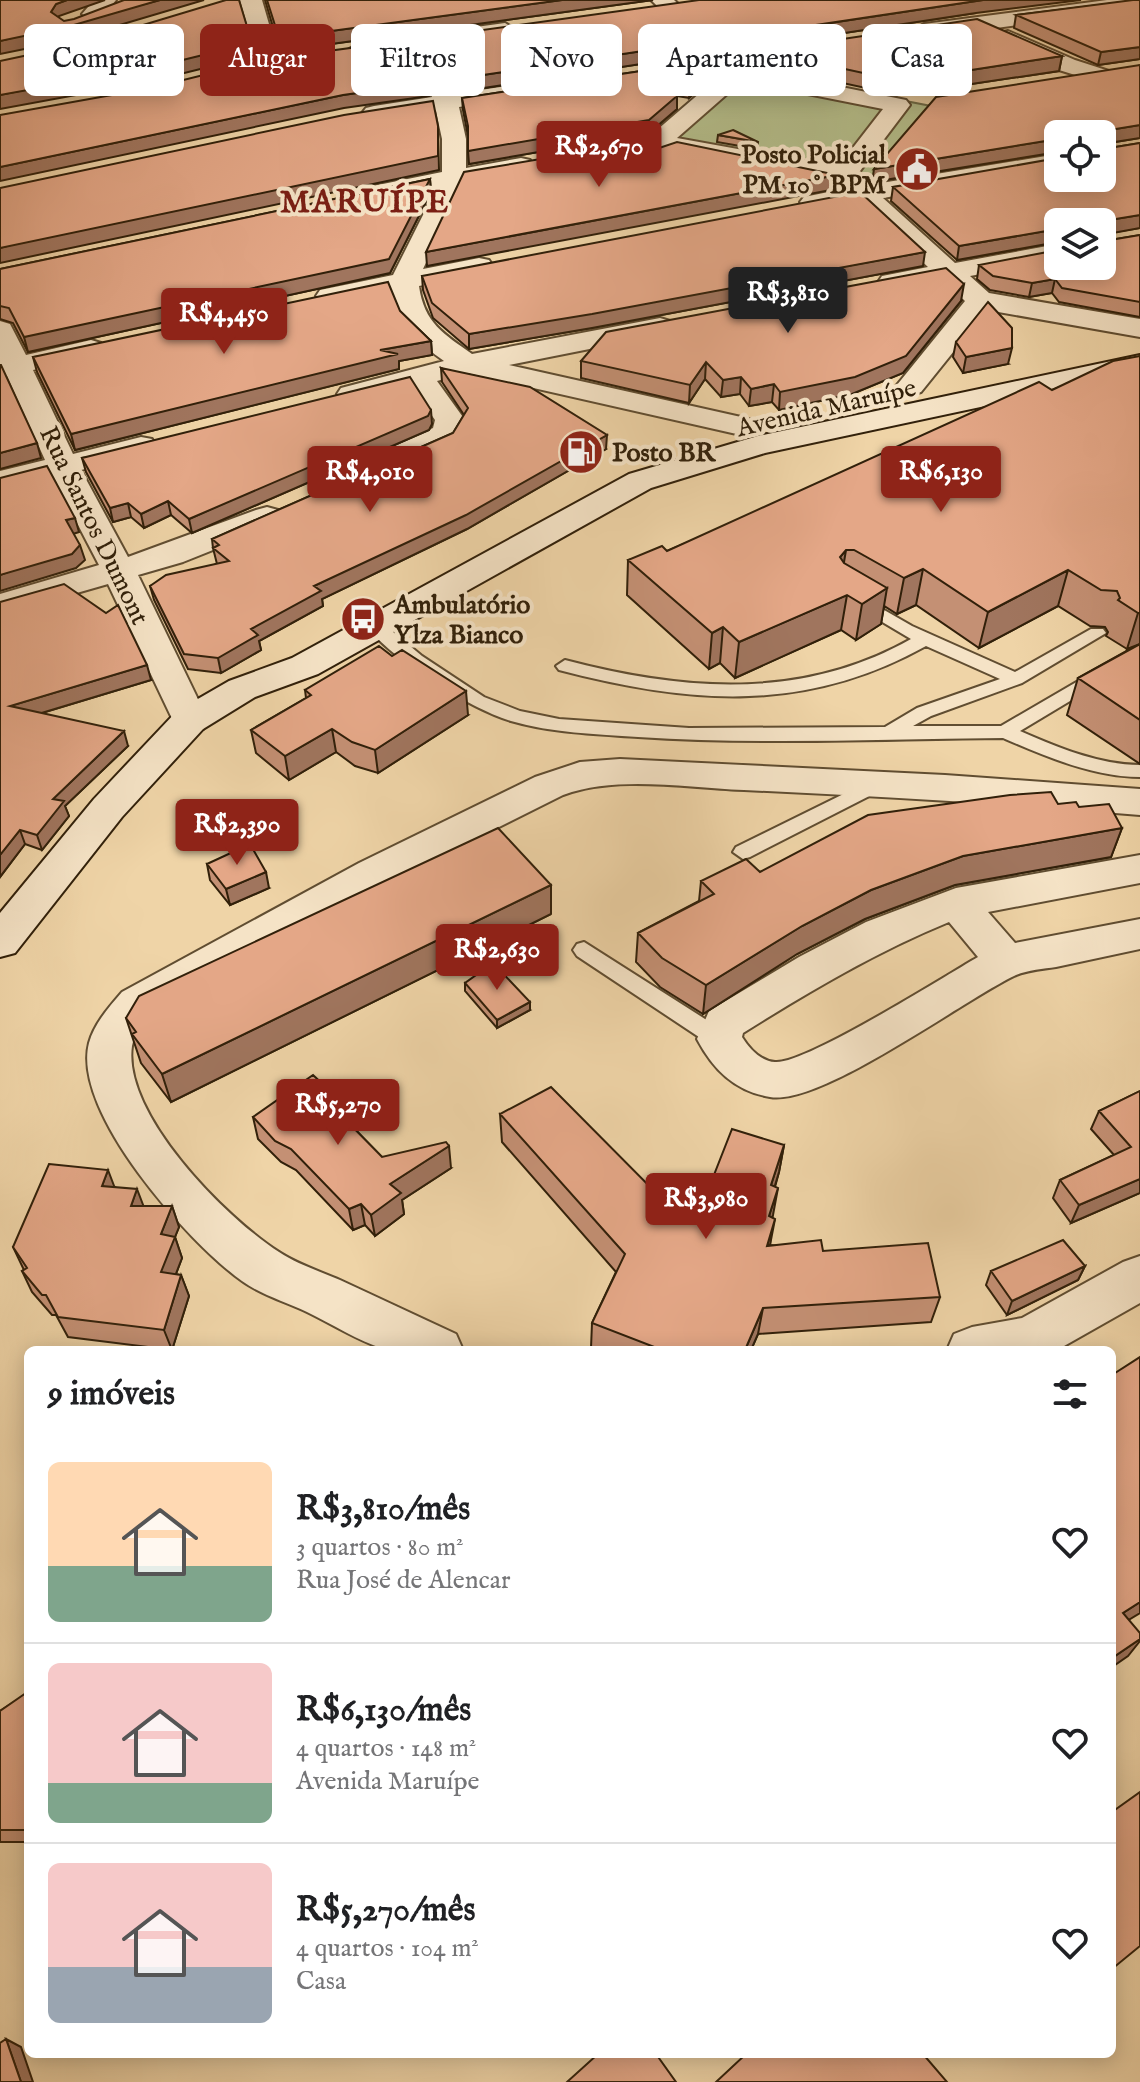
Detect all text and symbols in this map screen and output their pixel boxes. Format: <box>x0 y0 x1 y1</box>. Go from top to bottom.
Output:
chip: Comprar <box>24 24 184 96</box>
chip: Alugar <box>200 24 335 96</box>
chip: Filtros <box>351 24 485 96</box>
chip: Novo <box>501 24 622 96</box>
chip: Apartamento <box>638 24 846 96</box>
chip: Casa <box>862 24 972 96</box>
map controls <box>1044 120 1116 280</box>
button: locate <box>1044 120 1116 192</box>
pin: R$2,670 <box>525 121 673 189</box>
text: R$2,670 <box>554 130 644 163</box>
place label: Posto Policial PM 10˚ BPM <box>741 139 887 202</box>
public building icon: Posto Policial PM 10˚ BPM <box>893 145 941 193</box>
district label: MARUÍPE <box>280 182 450 224</box>
button: layers <box>1044 208 1116 280</box>
pin: R$3,810 <box>714 267 862 335</box>
text: R$3,810 <box>746 276 830 309</box>
pin: R$4,450 <box>150 288 298 356</box>
text: R$4,450 <box>179 297 269 330</box>
street label: Avenida Maruípe <box>732 372 919 445</box>
street label: Rua Santos Dumont <box>31 421 156 630</box>
fuel station icon: Posto BR <box>557 428 605 476</box>
place label: Posto BR <box>612 437 716 470</box>
pin: R$4,010 <box>296 446 444 514</box>
pin: R$6,130 <box>867 446 1015 514</box>
text: R$4,010 <box>325 455 415 488</box>
text: R$6,130 <box>899 455 983 488</box>
place label: Ambulatório Ylza Bianco <box>393 589 530 652</box>
bus stop icon: Ambulatório Ylza Bianco <box>339 595 387 643</box>
pin: R$2,390 <box>163 799 311 867</box>
text: R$2,390 <box>193 808 281 841</box>
pin: R$2,630 <box>423 924 571 992</box>
text: R$2,630 <box>454 933 540 966</box>
pin: R$5,270 <box>264 1079 412 1147</box>
text: R$5,270 <box>294 1088 382 1121</box>
pin: R$3,980 <box>632 1173 780 1241</box>
text: R$3,980 <box>664 1182 749 1215</box>
icon: filters <box>1048 1372 1092 1416</box>
text: 9 imóveis <box>48 1373 175 1416</box>
text: R$3,810/mês <box>296 1488 470 1531</box>
icon: home <box>112 1494 208 1590</box>
icon: heart <box>1048 1520 1092 1564</box>
text: 3 quartos · 80 m² <box>296 1531 464 1564</box>
text: Rua José de Alencar <box>296 1564 511 1597</box>
text: R$6,130/mês <box>296 1689 471 1732</box>
icon: home <box>112 1695 208 1791</box>
icon: heart <box>1048 1721 1092 1765</box>
text: 4 quartos · 148 m² <box>296 1732 476 1765</box>
text: Avenida Maruípe <box>296 1765 479 1798</box>
text: R$5,270/mês <box>296 1889 475 1932</box>
icon: home <box>112 1895 208 1991</box>
icon: heart <box>1048 1921 1092 1965</box>
text: 4 quartos · 104 m² <box>296 1932 479 1965</box>
text: Casa <box>296 1965 346 1998</box>

